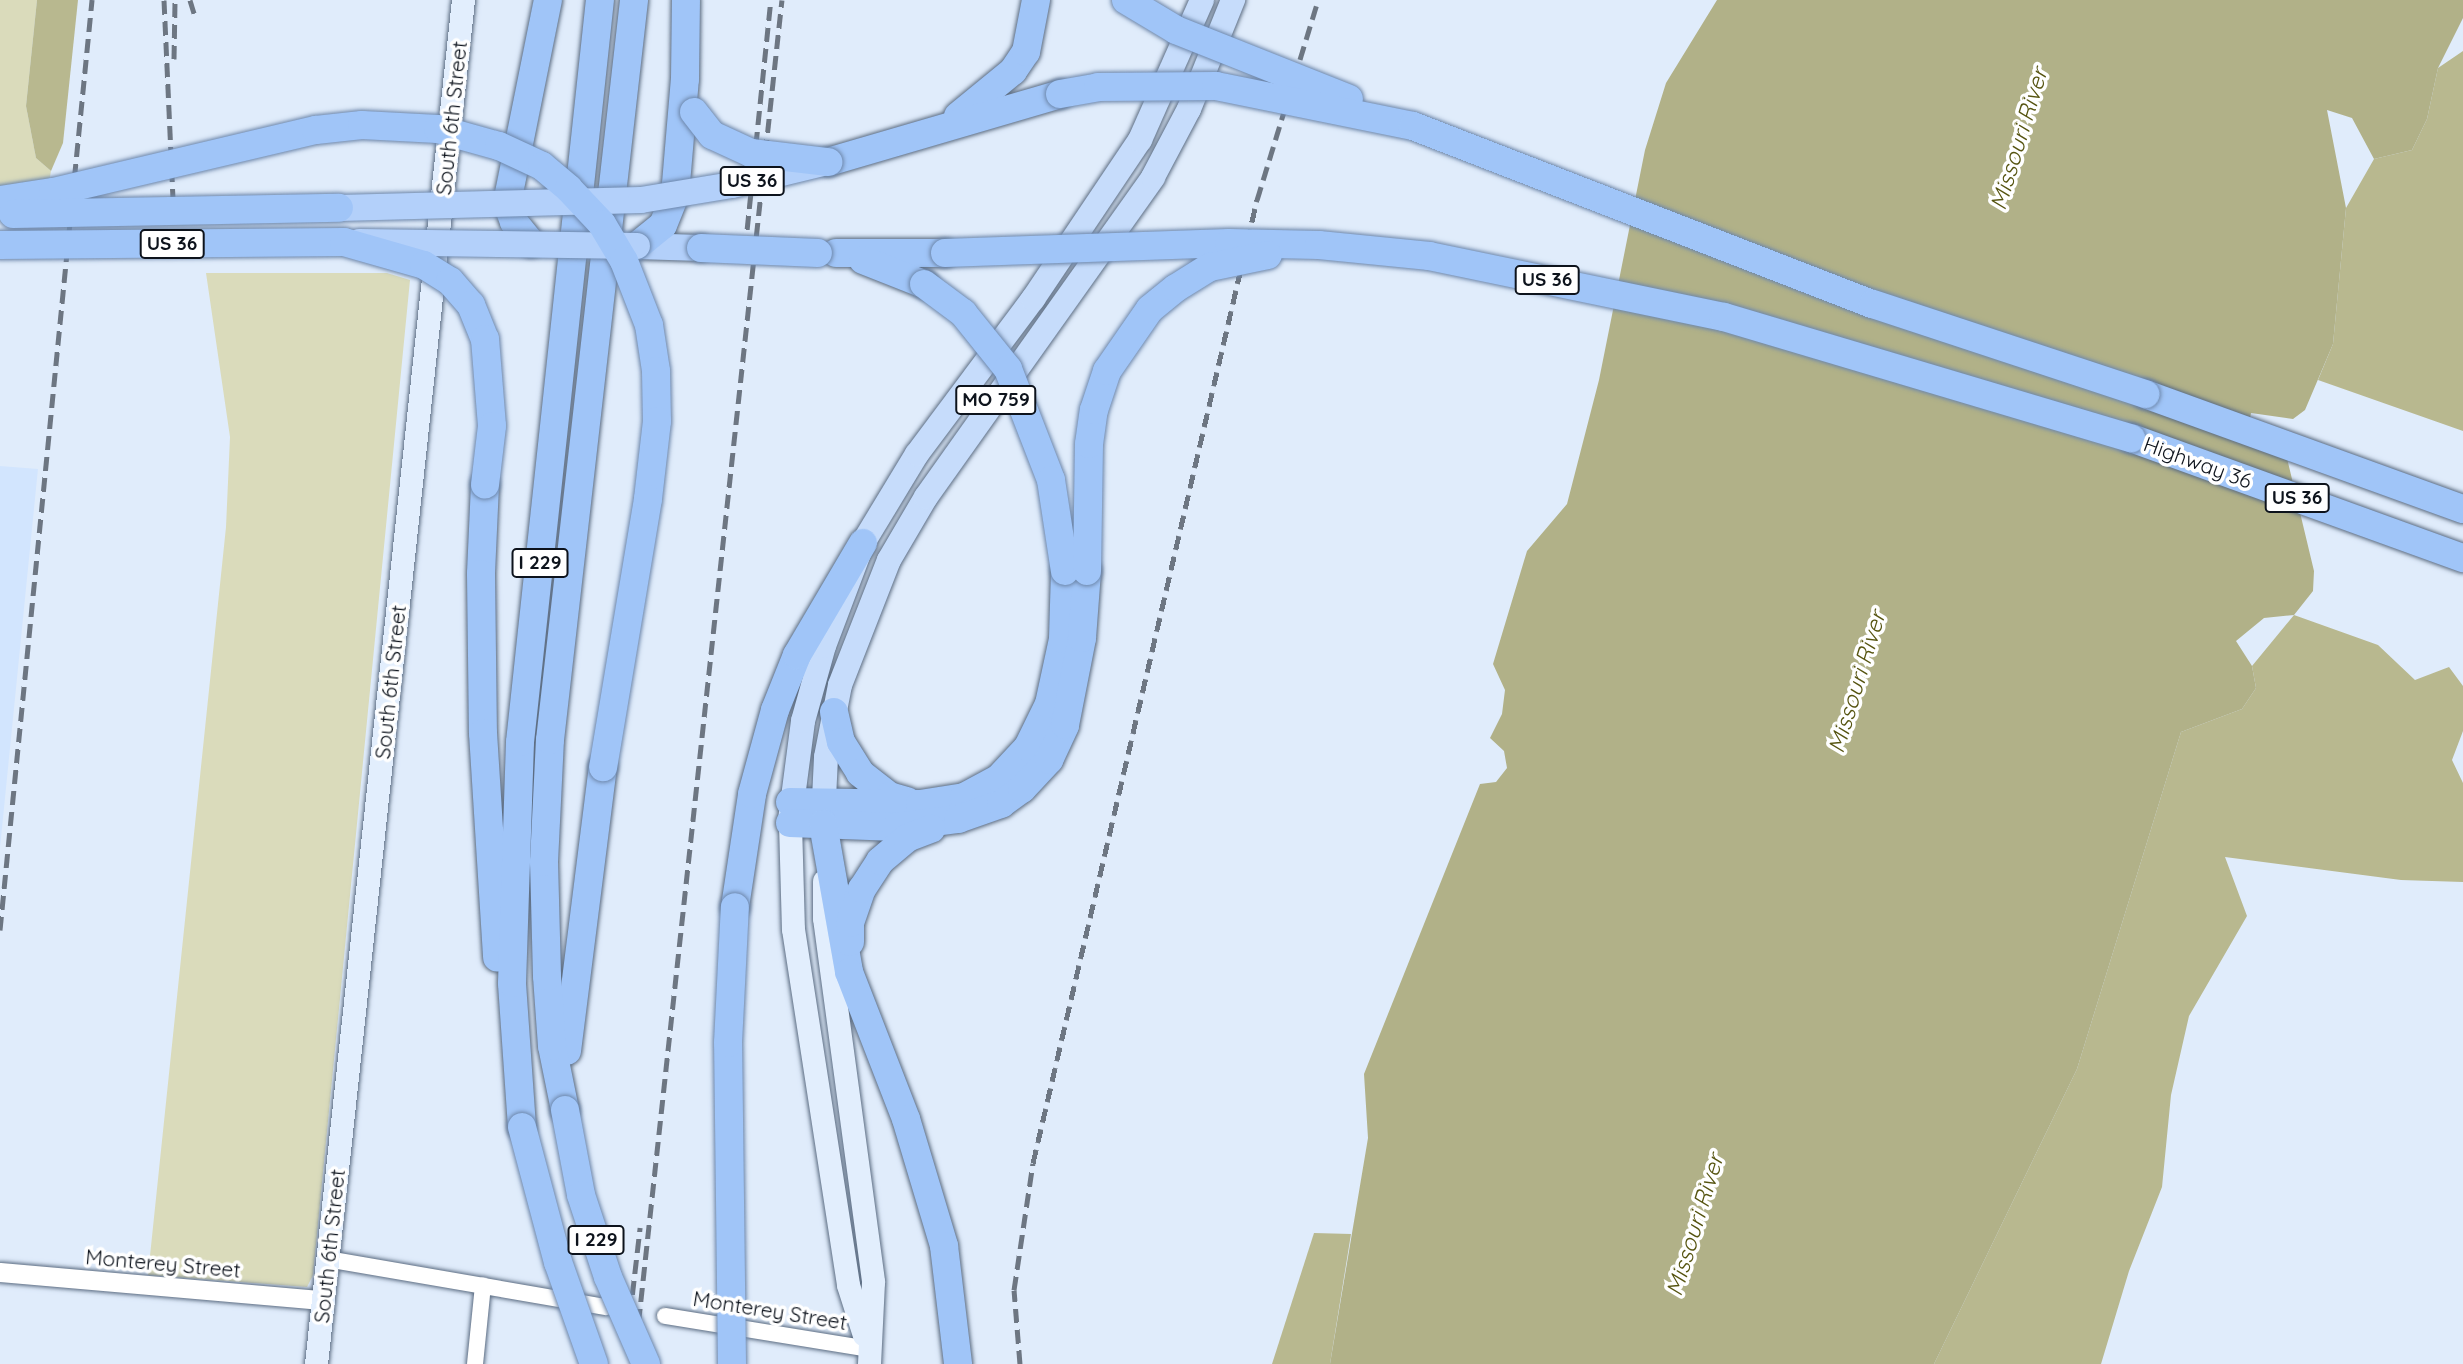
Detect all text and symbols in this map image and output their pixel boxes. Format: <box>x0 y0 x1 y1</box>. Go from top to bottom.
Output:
street label: South 6th Street <box>430 40 472 196</box>
water label: Missouri River <box>1984 65 2054 213</box>
road number: US 36 <box>719 166 785 196</box>
road number: US 36 <box>139 228 205 260</box>
road number: US 36 <box>1514 264 1580 296</box>
road number: MO 759 <box>954 384 1038 416</box>
street label: Highway 36 <box>2140 431 2256 493</box>
road number: US 36 <box>2264 482 2330 513</box>
road number: I 229 <box>510 548 570 578</box>
street label: South 6th Street <box>369 604 411 760</box>
water label: Missouri River <box>1822 608 1892 756</box>
water label: Missouri River <box>1660 1151 1730 1299</box>
street label: South 6th Street <box>308 1168 350 1324</box>
road number: I 229 <box>566 1224 626 1256</box>
street label: Monterey Street <box>84 1244 242 1282</box>
street label: Monterey Street <box>691 1285 849 1335</box>

